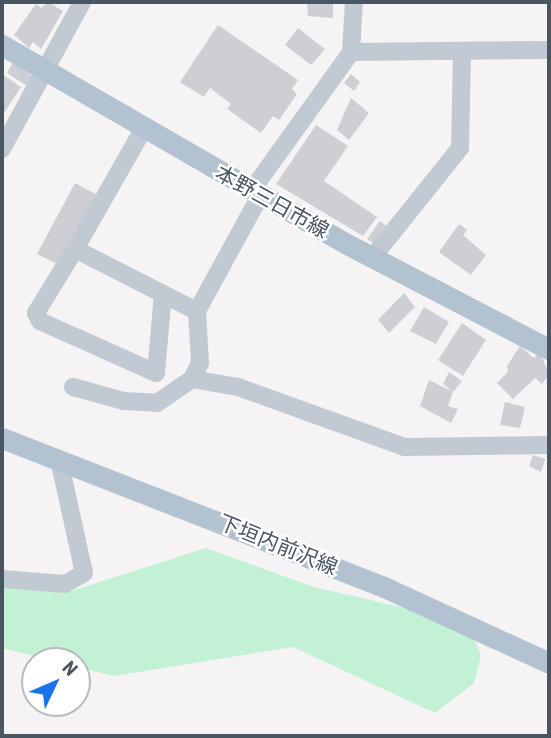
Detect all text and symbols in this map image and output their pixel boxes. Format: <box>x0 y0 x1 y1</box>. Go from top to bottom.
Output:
street label: 本野三日市線 <box>211 160 333 244</box>
street label: 下垣内前沢線 <box>215 510 341 580</box>
north arrow <box>21 647 91 717</box>
text: N <box>58 656 82 681</box>

